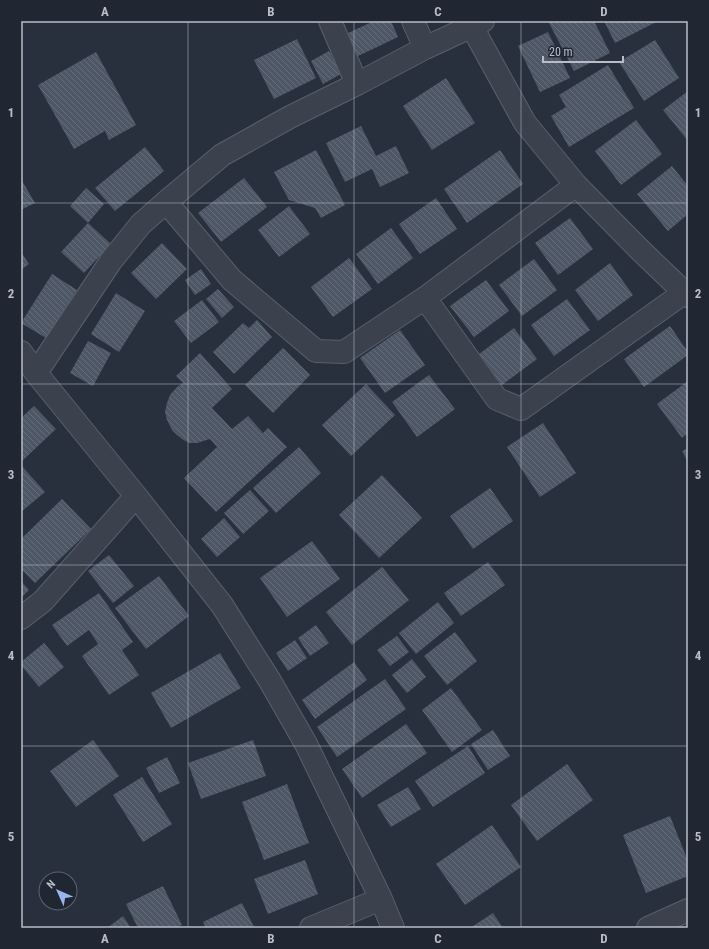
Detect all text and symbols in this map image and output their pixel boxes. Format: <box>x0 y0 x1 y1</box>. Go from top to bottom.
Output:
text: A <box>101 4 109 19</box>
text: B <box>267 4 275 19</box>
text: C <box>434 4 442 19</box>
text: D <box>600 4 608 19</box>
scale bar <box>543 38 623 64</box>
text: 20 m <box>549 45 573 59</box>
text: 1 <box>8 105 14 120</box>
text: 1 <box>695 105 701 120</box>
text: 2 <box>8 286 15 301</box>
text: 2 <box>695 286 702 301</box>
text: 3 <box>8 467 14 482</box>
text: 3 <box>695 467 701 482</box>
text: 4 <box>8 648 15 663</box>
text: 4 <box>695 648 702 663</box>
text: 5 <box>8 829 15 844</box>
text: 5 <box>695 829 702 844</box>
north arrow <box>38 871 78 911</box>
text: N <box>44 877 58 891</box>
text: A <box>101 931 109 946</box>
text: B <box>267 931 275 946</box>
text: C <box>434 931 442 946</box>
text: D <box>600 931 608 946</box>

